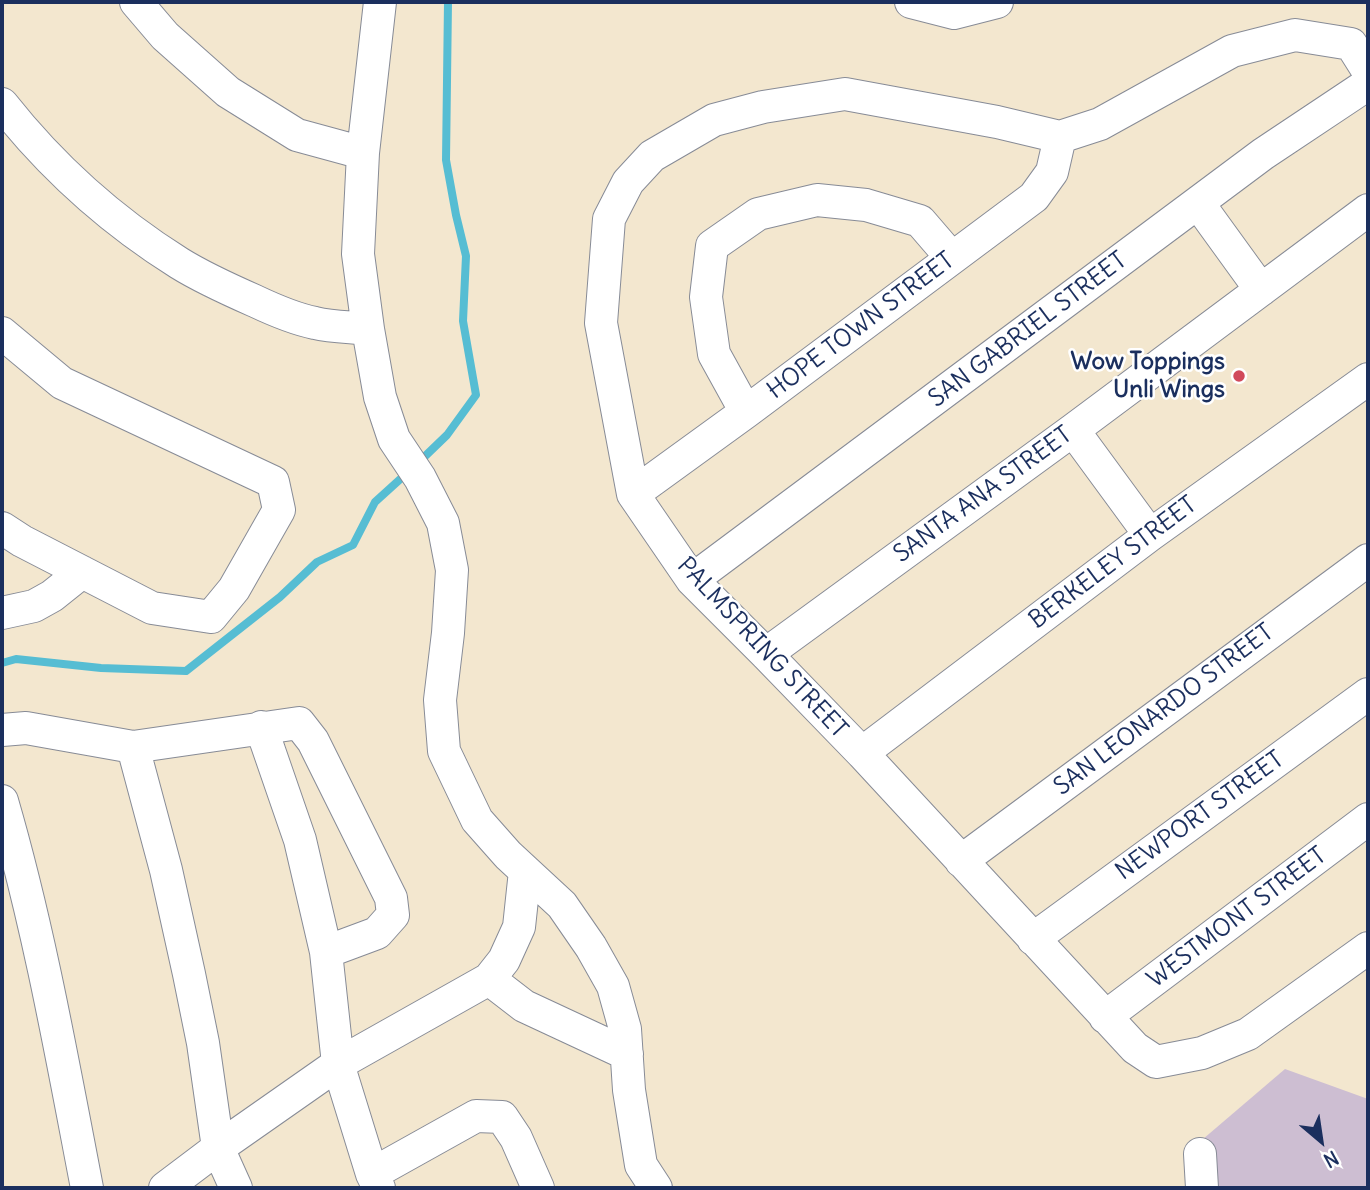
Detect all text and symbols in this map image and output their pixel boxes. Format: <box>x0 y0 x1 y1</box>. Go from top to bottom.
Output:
street label: HOPE TOWN STREET <box>762 246 960 406</box>
street label: SAN GABRIEL STREET <box>924 246 1132 414</box>
place label: Wow Toppings Unli Wings <box>1071 348 1225 404</box>
marker: Wow Toppings Unli Wings <box>1231 368 1247 384</box>
street label: SANTA ANA STREET <box>888 421 1078 569</box>
street label: BERKELEY STREET <box>1024 491 1202 635</box>
street label: PALMSPRING STREET <box>671 552 853 744</box>
street label: SAN LEONARDO STREET <box>1049 618 1279 802</box>
street label: NEWPORT STREET <box>1111 745 1289 887</box>
street label: WESTMONT STREET <box>1142 841 1332 995</box>
north arrow <box>1286 1106 1356 1176</box>
text: N <box>1320 1146 1343 1173</box>

